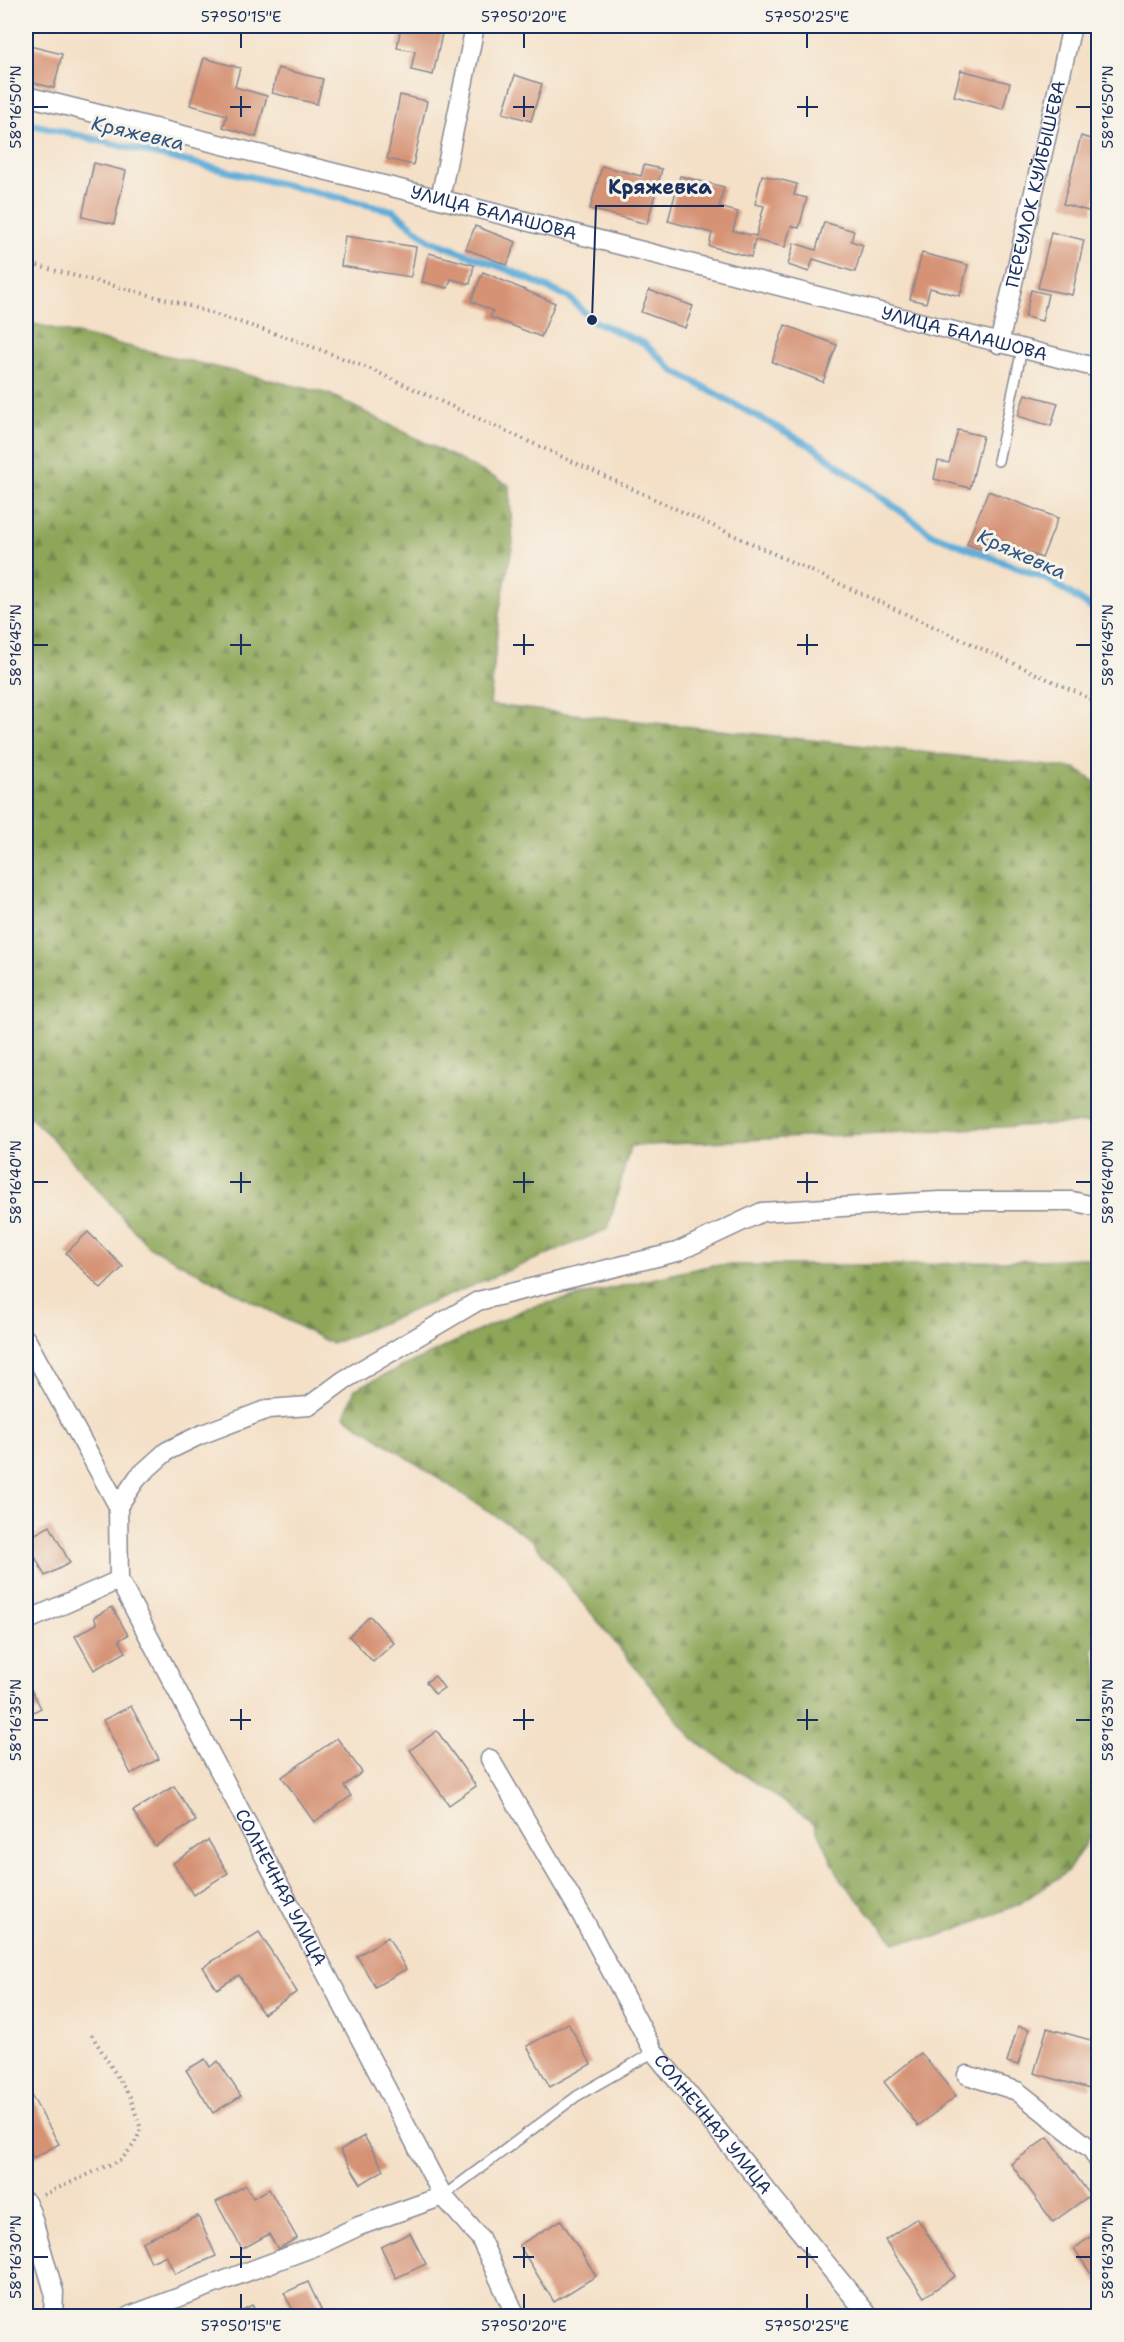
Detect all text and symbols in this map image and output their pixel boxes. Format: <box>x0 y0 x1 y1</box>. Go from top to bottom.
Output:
text: 57°50'15"E <box>201 7 281 27</box>
text: 57°50'20"E <box>481 7 567 27</box>
text: 57°50'25"E <box>765 7 849 27</box>
text: 58°16'50"N <box>6 65 26 149</box>
text: 58°16'50"N <box>1098 65 1118 149</box>
street label: ПЕРЕУЛОК КУЙБЫШЕВА <box>1000 78 1071 290</box>
water label: Кряжевка <box>89 110 187 156</box>
callout: Кряжевка <box>596 168 724 206</box>
text: Кряжевка <box>608 174 712 200</box>
street label: УЛИЦА БАЛАШОВА <box>408 180 579 246</box>
street label: УЛИЦА БАЛАШОВА <box>879 301 1050 367</box>
water label: Кряжевка <box>973 523 1071 585</box>
text: 58°16'45"N <box>6 604 26 686</box>
text: 58°16'45"N <box>1098 604 1118 686</box>
text: 58°16'40"N <box>6 1140 26 1224</box>
text: 58°16'40"N <box>1098 1140 1118 1224</box>
text: 58°16'35"N <box>6 1679 26 1761</box>
text: 58°16'35"N <box>1098 1679 1118 1761</box>
street label: СОЛНЕЧНАЯ УЛИЦА <box>229 1805 332 1970</box>
street label: СОЛНЕЧНАЯ УЛИЦА <box>648 2049 777 2199</box>
text: 58°16'30"N <box>6 2215 26 2299</box>
text: 58°16'30"N <box>1098 2215 1118 2299</box>
text: 57°50'15"E <box>201 2316 281 2336</box>
text: 57°50'20"E <box>481 2316 567 2336</box>
text: 57°50'25"E <box>765 2316 849 2336</box>

